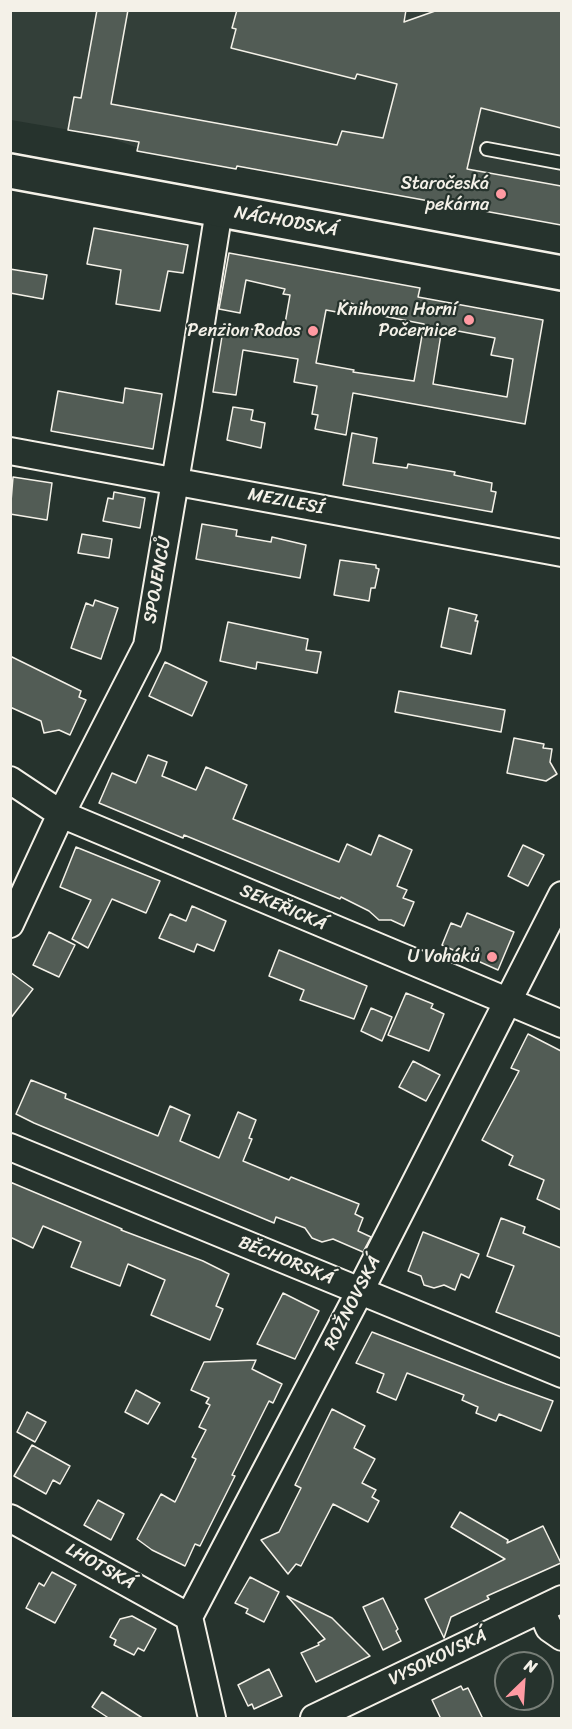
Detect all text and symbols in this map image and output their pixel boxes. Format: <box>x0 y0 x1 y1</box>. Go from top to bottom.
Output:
place label: Staročeská pekárna <box>401 173 489 216</box>
marker: Staročeská pekárna <box>494 187 508 201</box>
street label: NÁCHODSKÁ <box>233 202 339 242</box>
place label: Knihovna Horní Počernice <box>337 299 457 342</box>
marker: Knihovna Horní Počernice <box>462 313 476 327</box>
place label: Penzion Rodos <box>187 320 301 342</box>
marker: Penzion Rodos <box>306 324 320 338</box>
street label: MEZILESÍ <box>246 484 326 520</box>
street label: SPOJENCŮ <box>140 535 176 625</box>
street label: SEKEŘICKÁ <box>236 880 330 936</box>
place label: U Voháků <box>407 946 480 968</box>
marker: U Voháků <box>485 950 499 964</box>
street label: BĚCHORSKÁ <box>235 1232 337 1290</box>
street label: ROŽNOVSKÁ <box>320 1253 386 1353</box>
street label: LHOTSKÁ <box>62 1539 138 1595</box>
street label: VYSOKOVSKÁ <box>385 1625 491 1691</box>
north arrow <box>494 1651 554 1711</box>
text: N <box>520 1651 542 1682</box>

